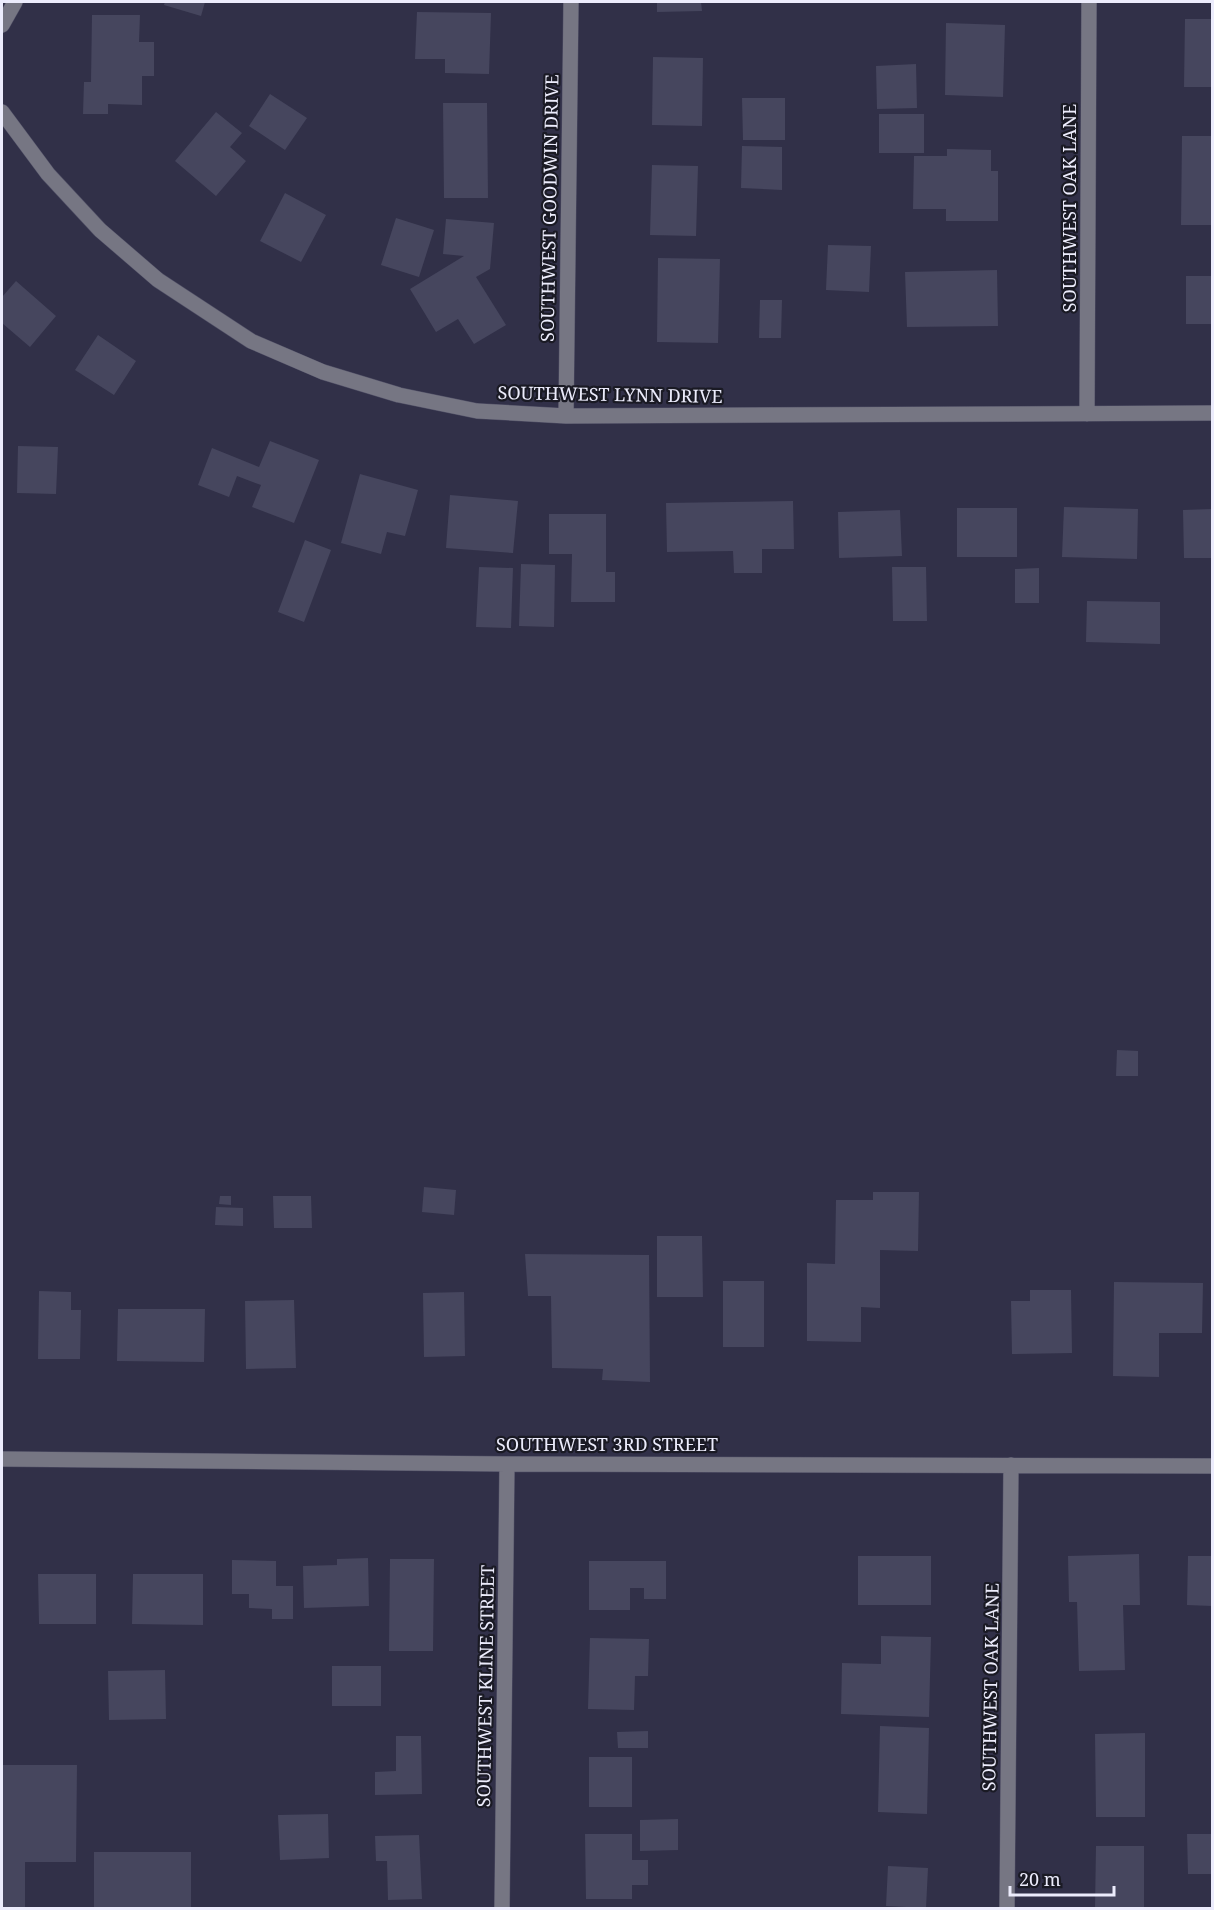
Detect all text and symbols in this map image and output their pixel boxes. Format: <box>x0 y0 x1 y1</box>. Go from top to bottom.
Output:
street label: SOUTHWEST GOODWIN DRIVE <box>535 74 563 342</box>
street label: SOUTHWEST OAK LANE <box>1057 104 1081 312</box>
street label: SOUTHWEST LYNN DRIVE <box>497 380 723 408</box>
street label: SOUTHWEST 3RD STREET <box>496 1432 718 1456</box>
street label: SOUTHWEST KLINE STREET <box>471 1565 499 1807</box>
street label: SOUTHWEST OAK LANE <box>976 1583 1004 1791</box>
scale bar <box>1010 1859 1114 1897</box>
text: 20 m <box>1019 1867 1061 1891</box>

